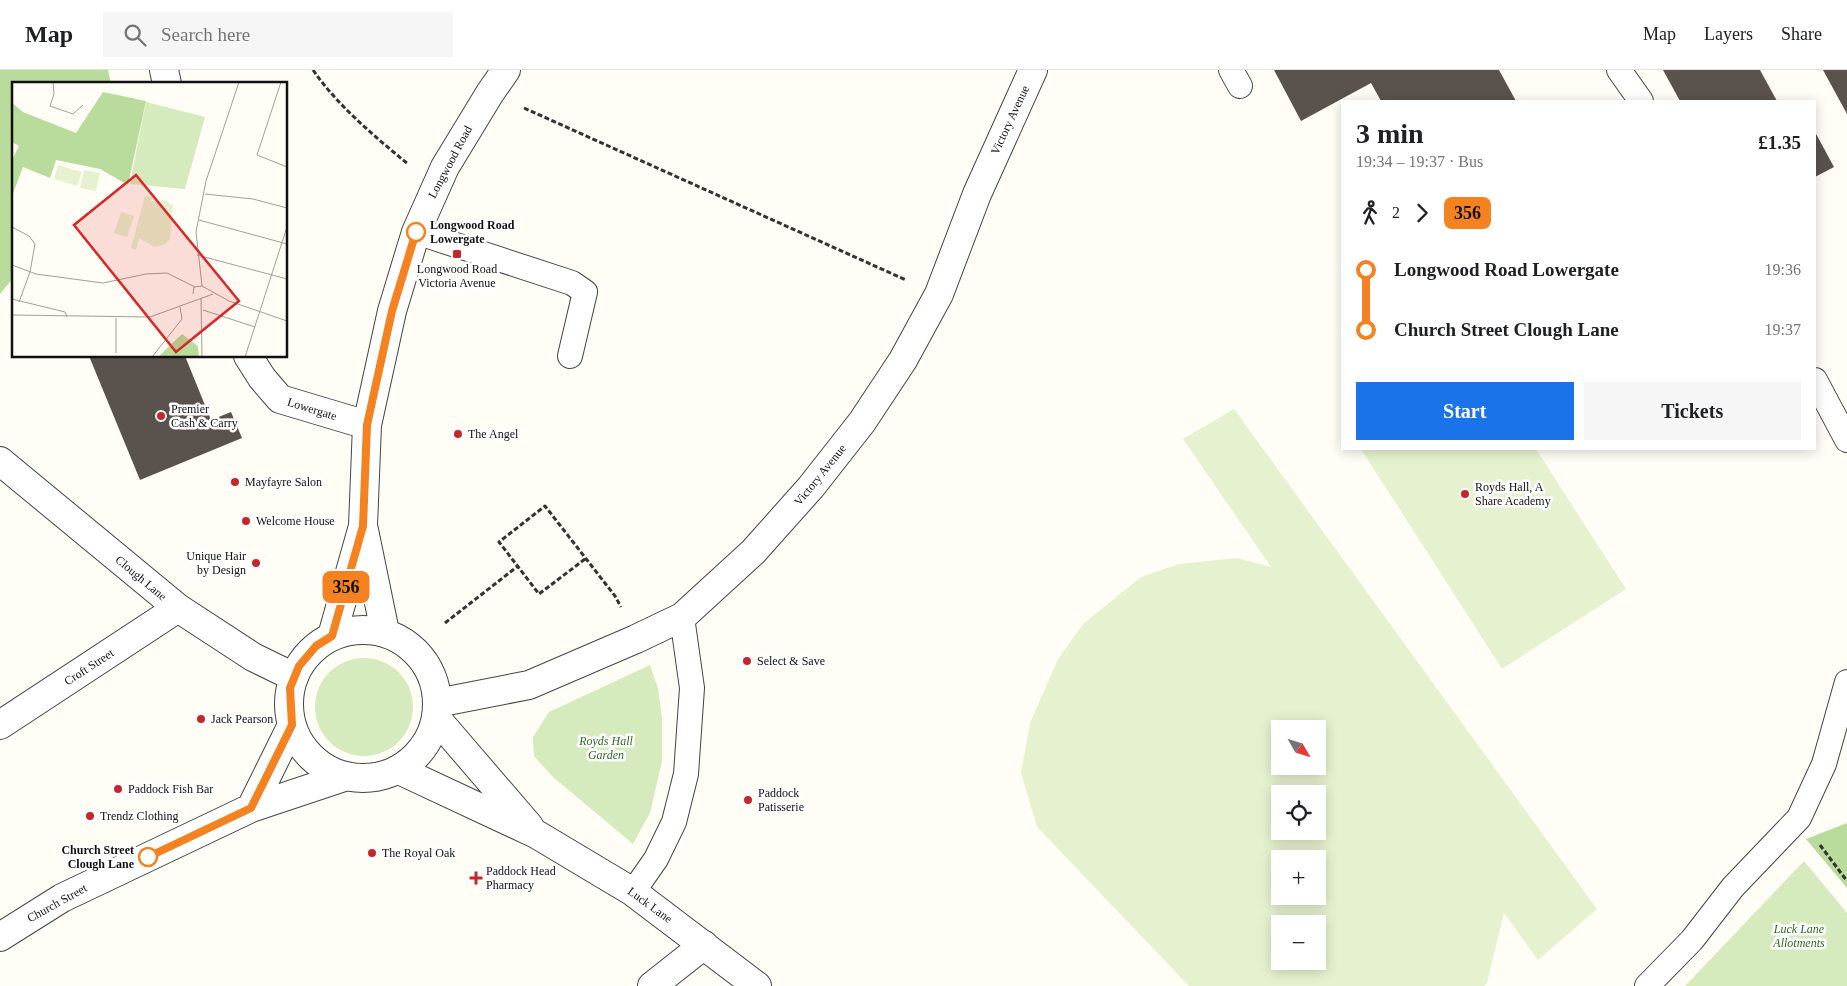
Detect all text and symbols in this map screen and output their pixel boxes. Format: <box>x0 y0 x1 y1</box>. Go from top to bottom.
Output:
search box <box>103 12 453 57</box>
text: Map <box>25 21 73 47</box>
icon: search <box>121 21 149 49</box>
text: Search here <box>161 24 250 45</box>
text: Map <box>1643 24 1676 44</box>
text: Layers <box>1704 24 1753 44</box>
text: Share <box>1781 24 1822 44</box>
inset map <box>12 82 288 358</box>
street label: Victory Avenue <box>988 83 1032 157</box>
text: 3 min <box>1356 118 1424 149</box>
street label: Longwood Road <box>425 123 475 201</box>
text: £1.35 <box>1758 132 1801 153</box>
text: 19:34 – 19:37 · Bus <box>1356 153 1483 170</box>
icon: walk <box>1356 199 1384 227</box>
icon: forward <box>1408 199 1436 227</box>
text: 356 <box>1454 203 1481 223</box>
text: 2 <box>1392 204 1400 221</box>
place label: Longwood Road Lowergate <box>430 218 515 246</box>
marker: Longwood Road Lowergate <box>406 222 426 242</box>
marker: Longwood Road Victoria Avenue <box>451 248 463 260</box>
text: Longwood Road Lowergate <box>1394 259 1619 280</box>
text: 19:36 <box>1765 261 1801 278</box>
place label: Longwood Road Victoria Avenue <box>417 262 497 290</box>
text: Church Street Clough Lane <box>1394 319 1619 340</box>
text: 19:37 <box>1765 321 1801 338</box>
button: Start <box>1356 382 1574 440</box>
button: Tickets <box>1584 382 1801 440</box>
street label: Lowergate <box>286 395 338 423</box>
place label: Premier Cash & Carry <box>171 402 238 430</box>
marker: Premier Cash & Carry <box>155 410 167 422</box>
place label: The Angel <box>468 427 519 441</box>
marker: The Angel <box>452 428 464 440</box>
street label: Victory Avenue <box>791 442 849 508</box>
place label: Mayfayre Salon <box>245 475 322 489</box>
marker: Mayfayre Salon <box>229 476 241 488</box>
place label: Royds Hall, A Share Academy <box>1475 480 1551 508</box>
marker: Royds Hall, A Share Academy <box>1459 488 1471 500</box>
place label: Welcome House <box>256 514 335 528</box>
marker: Welcome House <box>240 515 252 527</box>
place label: Unique Hair by Design <box>186 549 246 577</box>
street label: Clough Lane <box>113 553 169 603</box>
marker: Unique Hair by Design <box>250 557 262 569</box>
line badge: 356 <box>317 571 375 603</box>
text: 356 <box>333 577 360 597</box>
street label: Croft Street <box>62 645 117 688</box>
place label: Select & Save <box>757 654 825 668</box>
marker: Select & Save <box>741 655 753 667</box>
place label: Jack Pearson <box>211 712 273 726</box>
marker: Jack Pearson <box>195 713 207 725</box>
north arrow <box>1271 720 1326 775</box>
map controls <box>1271 720 1326 970</box>
park label: Royds Hall Garden <box>578 734 633 762</box>
place label: Paddock Fish Bar <box>128 782 213 796</box>
marker: Paddock Fish Bar <box>112 783 124 795</box>
button: locate <box>1271 785 1326 840</box>
place label: Paddock Patisserie <box>758 786 804 814</box>
marker: Paddock Patisserie <box>742 794 754 806</box>
place label: Trendz Clothing <box>100 809 179 823</box>
marker: Trendz Clothing <box>84 810 96 822</box>
place label: Church Street Clough Lane <box>61 843 135 871</box>
place label: The Royal Oak <box>382 846 455 860</box>
marker: Church Street Clough Lane <box>138 847 158 867</box>
marker: The Royal Oak <box>366 847 378 859</box>
button: + <box>1271 850 1326 905</box>
place label: Paddock Head Pharmacy <box>486 864 556 892</box>
marker: Paddock Head Pharmacy <box>470 872 482 884</box>
street label: Church Street <box>25 880 90 925</box>
street label: Luck Lane <box>625 884 675 926</box>
button: − <box>1271 915 1326 970</box>
park label: Luck Lane Allotments <box>1772 922 1825 950</box>

